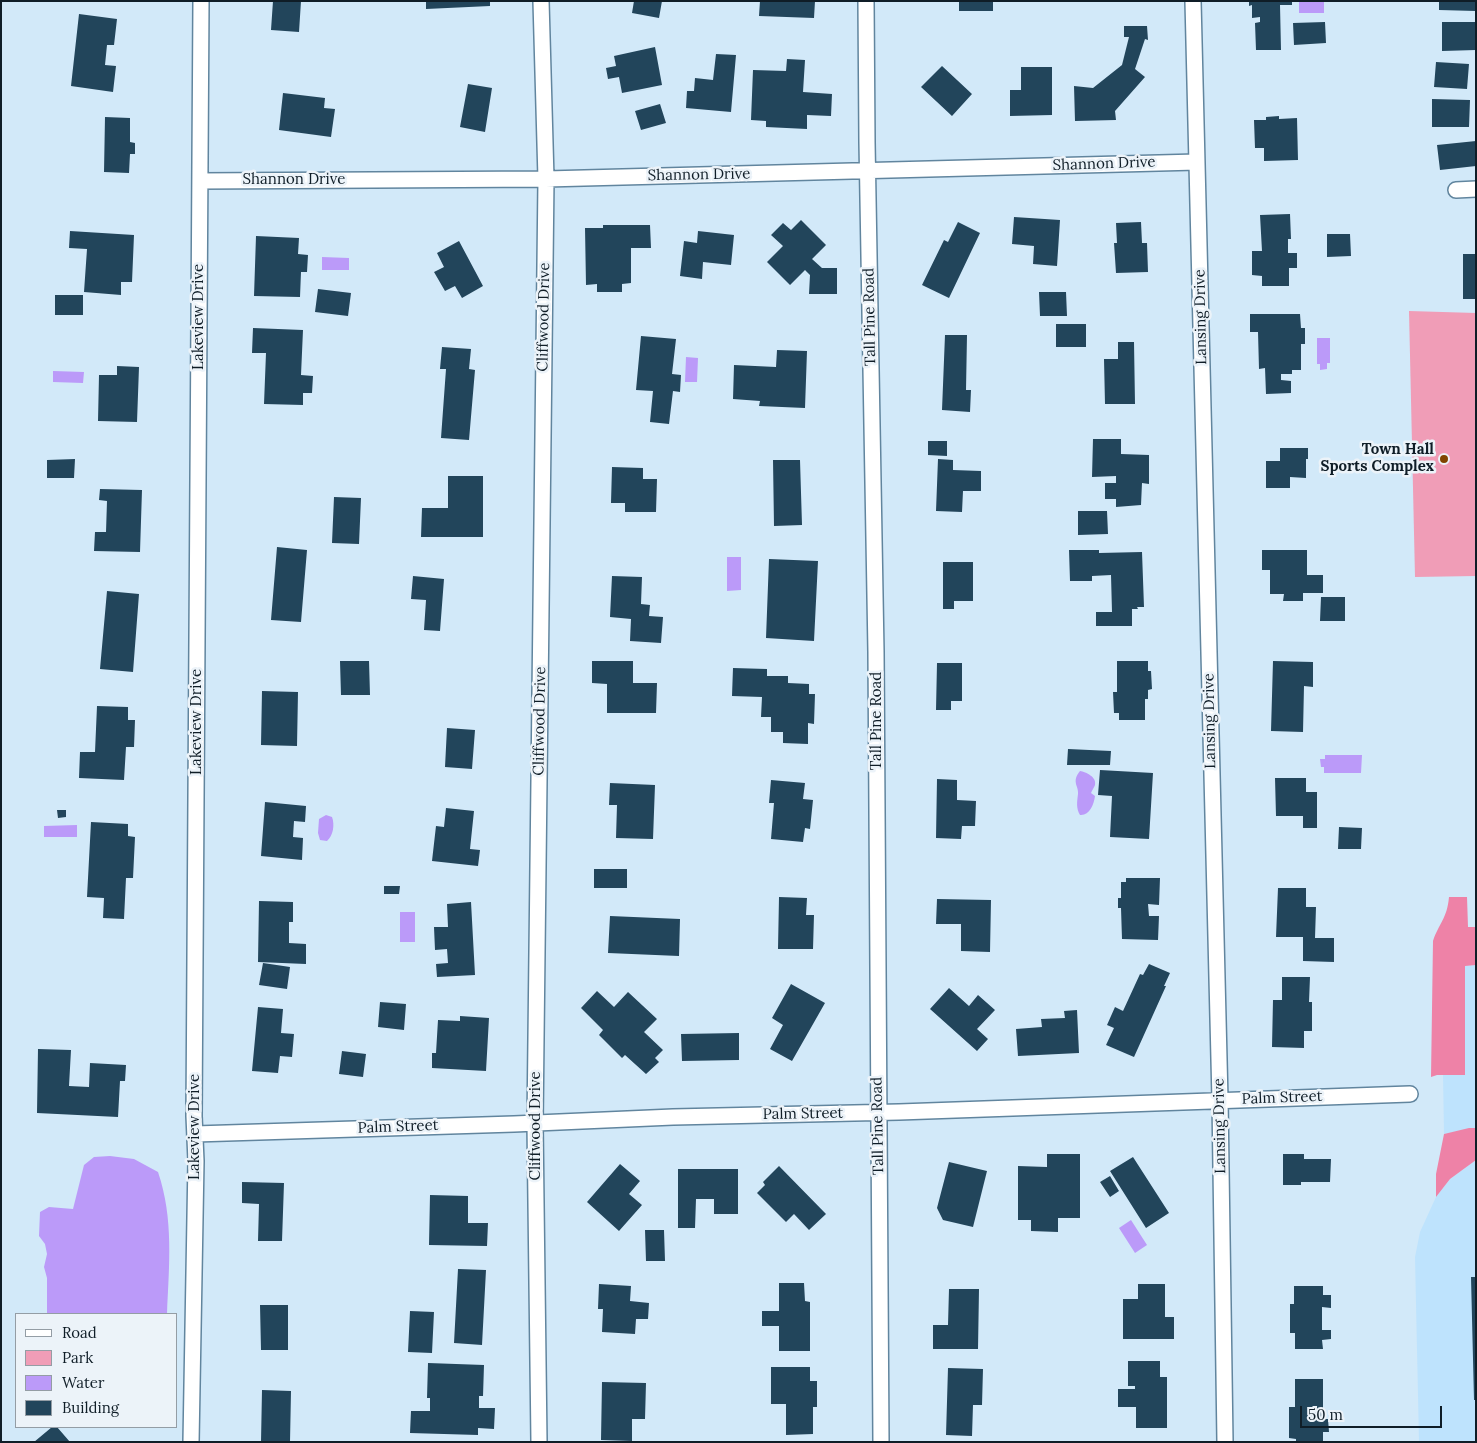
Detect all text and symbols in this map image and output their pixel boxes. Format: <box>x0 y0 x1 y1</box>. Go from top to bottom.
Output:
street label: Shannon Drive <box>1052 153 1156 175</box>
street label: Shannon Drive <box>647 165 751 185</box>
street label: Shannon Drive <box>243 171 345 189</box>
street label: Cliffwood Drive <box>534 262 554 372</box>
street label: Lakeview Drive <box>190 264 208 370</box>
street label: Tall Pine Road <box>860 268 880 366</box>
street label: Lansing Drive <box>1191 269 1211 365</box>
place label: Town Hall Sports Complex <box>1321 441 1434 476</box>
marker: Town Hall Sports Complex <box>1438 453 1450 465</box>
street label: Cliffwood Drive <box>530 666 550 776</box>
street label: Lakeview Drive <box>188 669 206 775</box>
street label: Tall Pine Road <box>868 672 886 770</box>
street label: Lansing Drive <box>1200 673 1220 769</box>
street label: Cliffwood Drive <box>527 1071 545 1181</box>
street label: Lakeview Drive <box>186 1074 204 1180</box>
street label: Tall Pine Road <box>868 1077 888 1175</box>
street label: Lansing Drive <box>1210 1078 1230 1174</box>
street label: Palm Street <box>1241 1088 1323 1108</box>
street label: Palm Street <box>763 1104 843 1124</box>
street label: Palm Street <box>357 1117 439 1137</box>
legend <box>15 1313 178 1428</box>
text: Road <box>62 1323 97 1342</box>
text: Park <box>62 1348 93 1367</box>
text: Water <box>62 1373 104 1392</box>
scale bar <box>1302 1396 1444 1428</box>
text: Building <box>62 1398 119 1417</box>
text: 50 m <box>1308 1405 1343 1424</box>

